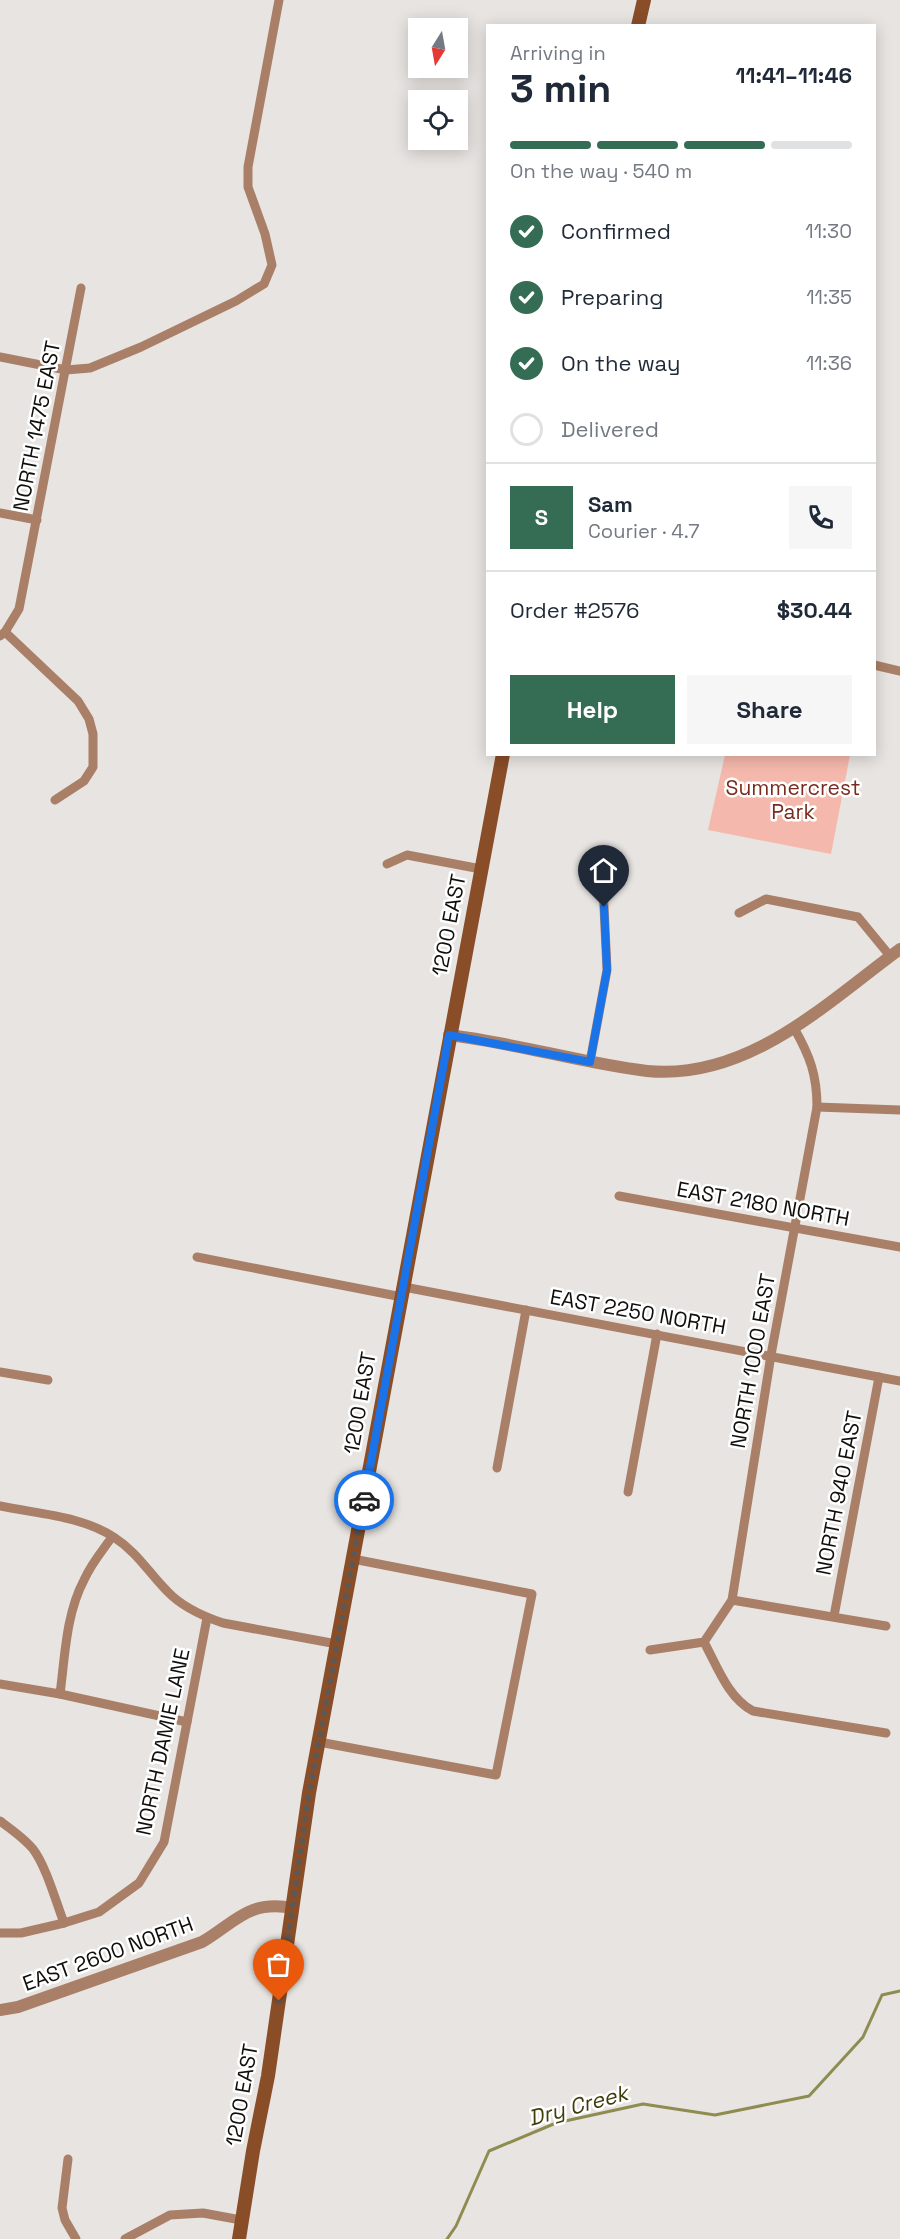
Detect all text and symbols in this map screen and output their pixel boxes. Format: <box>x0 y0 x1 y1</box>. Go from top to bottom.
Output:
north arrow <box>408 18 468 78</box>
map controls <box>408 18 468 150</box>
text: Arriving in <box>510 40 606 66</box>
text: 11:41–11:46 <box>736 61 852 89</box>
text: 3 min <box>510 64 611 113</box>
button: locate <box>408 90 468 150</box>
text: On the way · 540 m <box>510 158 692 184</box>
icon: check <box>510 215 543 248</box>
text: Confirmed <box>561 217 671 245</box>
text: 11:30 <box>805 218 852 244</box>
icon: check <box>510 281 543 314</box>
text: Preparing <box>561 283 663 311</box>
text: 11:35 <box>806 284 852 310</box>
street label: NORTH 1475 EAST <box>7 338 66 513</box>
icon: check <box>510 347 543 380</box>
text: On the way <box>561 349 680 377</box>
text: 11:36 <box>806 350 852 376</box>
text: Delivered <box>561 415 659 443</box>
button: phone <box>789 486 852 549</box>
text: Sam <box>588 490 633 518</box>
text: S <box>535 503 548 531</box>
text: Courier · 4.7 <box>588 518 699 544</box>
text: Order #2576 <box>510 596 639 624</box>
text: $30.44 <box>777 596 852 624</box>
button: Help <box>510 675 675 744</box>
button: Share <box>687 675 852 744</box>
park label: Summercrest Park <box>726 774 860 825</box>
pin <box>578 845 629 907</box>
icon: home <box>587 854 620 887</box>
street label: 1200 EAST <box>425 872 472 978</box>
street label: EAST 2180 NORTH <box>675 1175 852 1232</box>
street label: NORTH 1000 EAST <box>724 1272 781 1450</box>
street label: EAST 2250 NORTH <box>548 1283 728 1340</box>
street label: 1200 EAST <box>337 1350 382 1456</box>
street label: NORTH 940 EAST <box>809 1408 868 1577</box>
courier <box>334 1470 394 1530</box>
icon: car <box>348 1484 381 1517</box>
street label: NORTH DAMIE LANE <box>130 1646 196 1838</box>
street label: EAST 2600 NORTH <box>19 1910 197 1997</box>
pin <box>253 1939 304 2001</box>
icon: bag <box>262 1948 295 1981</box>
street label: 1200 EAST <box>219 2042 264 2148</box>
water label: Dry Creek <box>525 2078 633 2132</box>

